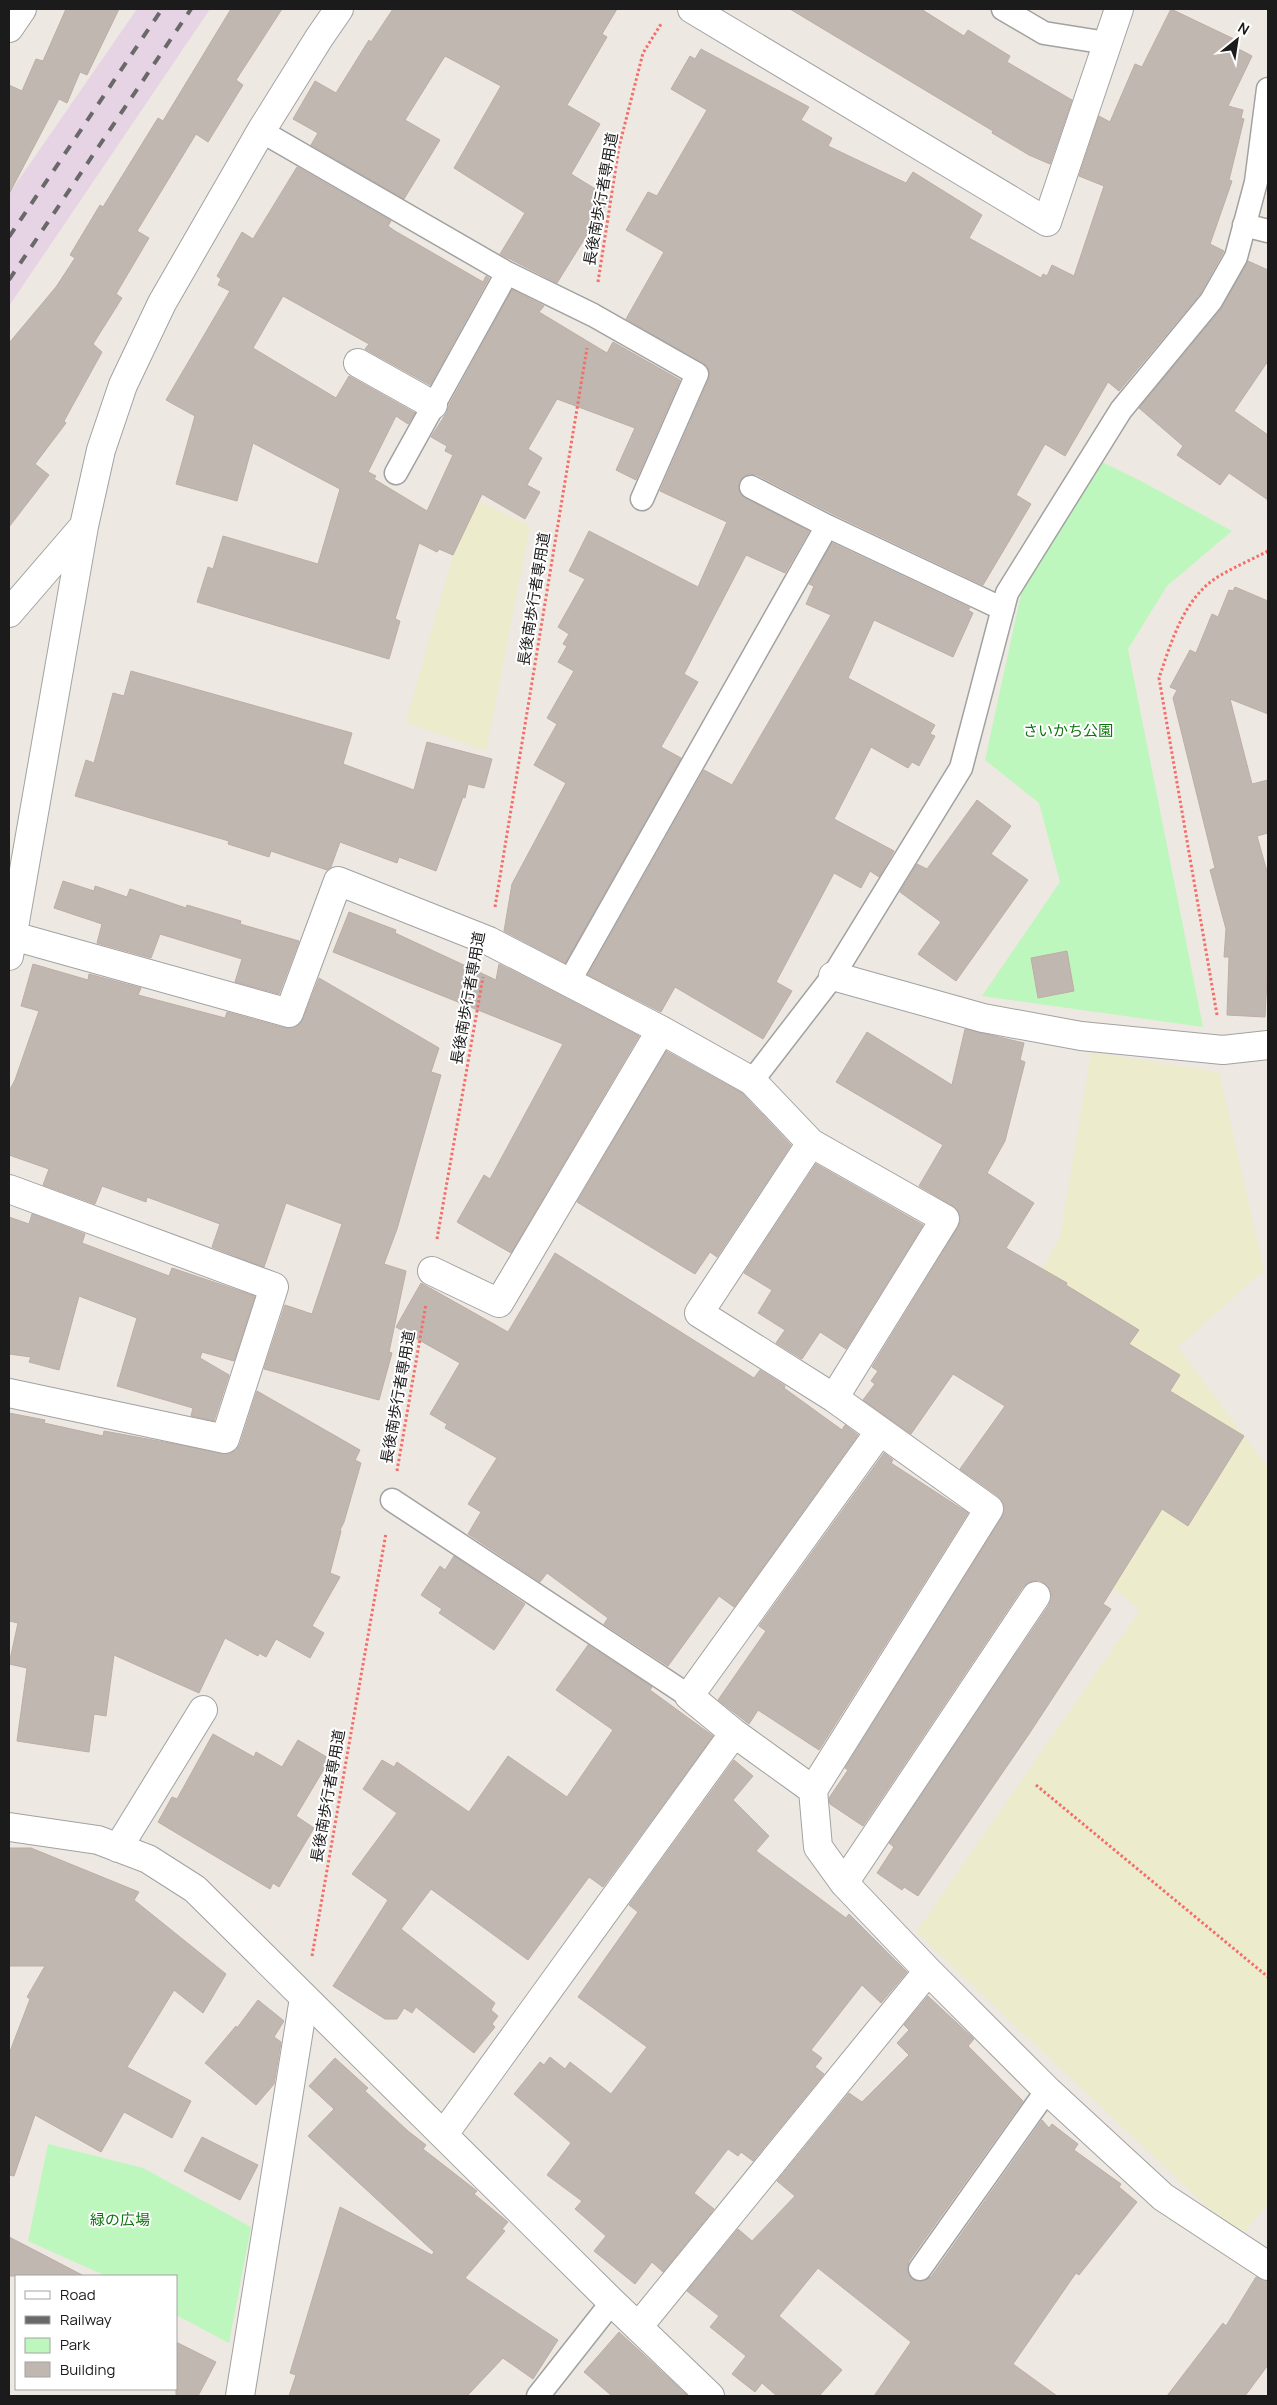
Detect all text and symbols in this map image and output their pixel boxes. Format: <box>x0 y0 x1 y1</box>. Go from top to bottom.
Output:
north arrow <box>1212 15 1262 65</box>
text: N <box>1235 18 1253 39</box>
street label: 長後南歩行者専用道 <box>578 131 623 267</box>
street label: 長後南歩行者専用道 <box>513 531 554 667</box>
park label: さいかち公園 <box>1023 720 1113 741</box>
street label: 長後南歩行者専用道 <box>445 930 490 1066</box>
street label: 長後南歩行者専用道 <box>375 1329 420 1465</box>
street label: 長後南歩行者専用道 <box>305 1728 350 1864</box>
park label: 緑の広場 <box>90 2209 150 2230</box>
legend <box>15 2275 178 2390</box>
text: Road <box>60 2284 96 2305</box>
text: Railway <box>60 2309 112 2330</box>
text: Park <box>60 2334 90 2355</box>
text: Building <box>60 2359 115 2380</box>

